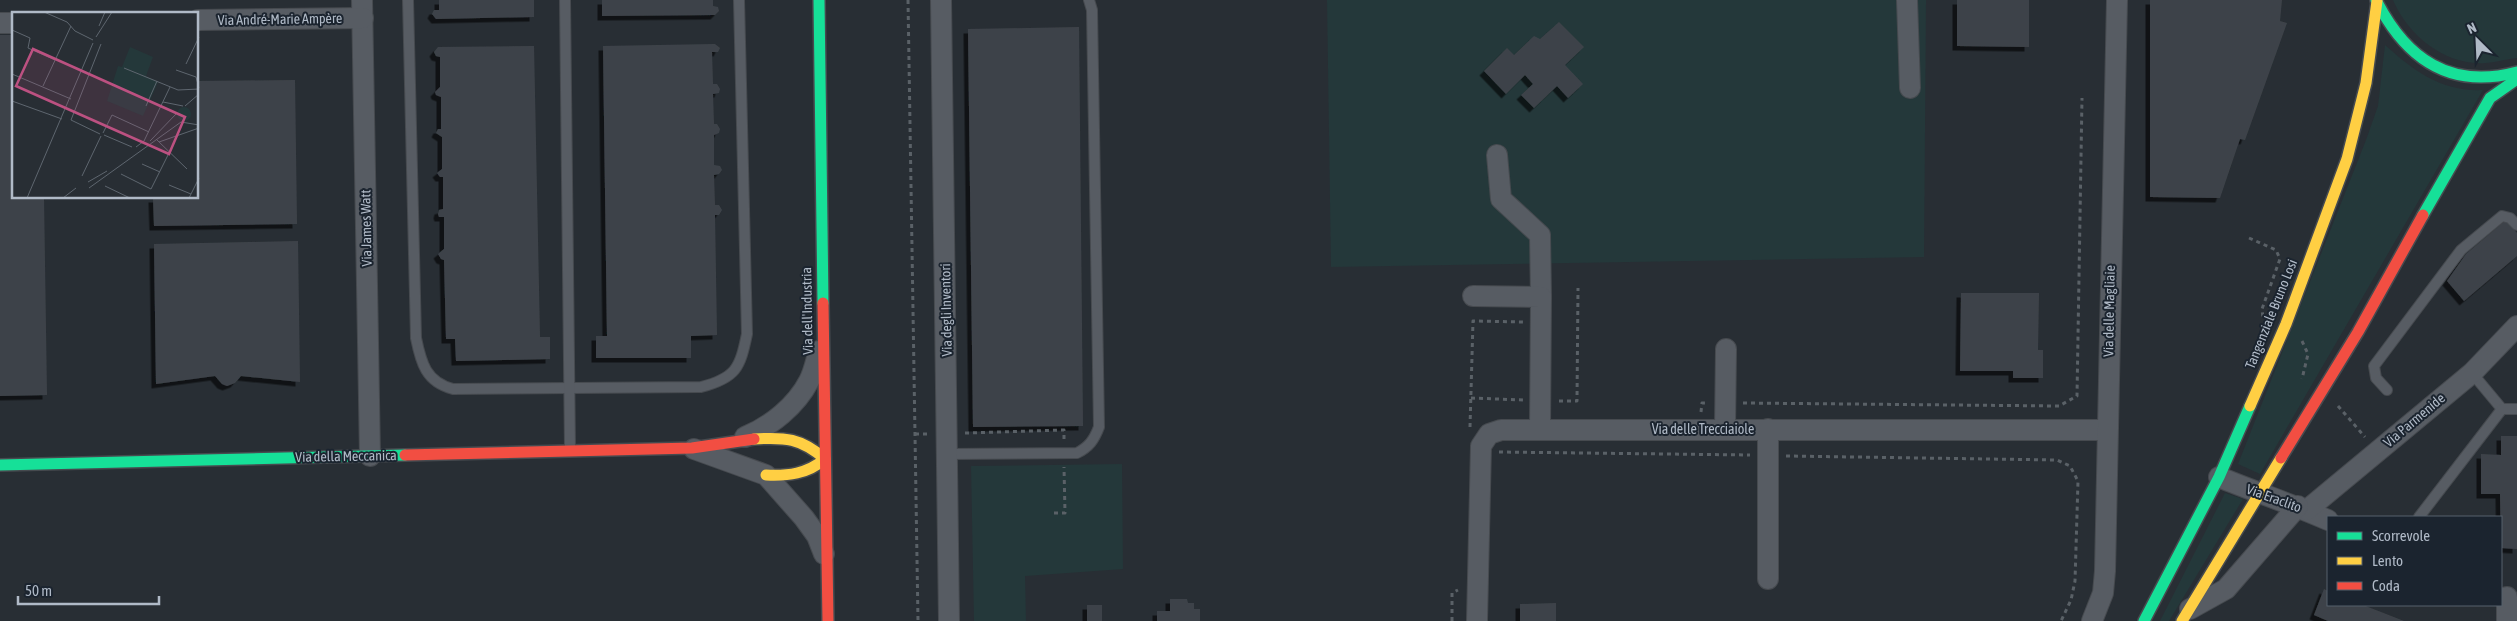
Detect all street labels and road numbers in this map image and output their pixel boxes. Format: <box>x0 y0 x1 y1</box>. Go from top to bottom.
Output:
street label: Via André-Marie Ampère <box>218 10 342 28</box>
street label: Via James Watt <box>357 189 375 267</box>
street label: Tangenziale Bruno Losi <box>2242 257 2300 371</box>
street label: Via degli Inventori <box>937 263 955 357</box>
street label: Via delle Magliaie <box>2100 265 2118 357</box>
street label: Via dell'Industria <box>798 267 816 355</box>
street label: Via Parmenide <box>2380 390 2448 450</box>
street label: Via delle Trecciaiole <box>1652 421 1754 437</box>
street label: Via della Meccanica <box>295 447 397 465</box>
street label: Via Eraclito <box>2244 481 2304 515</box>

